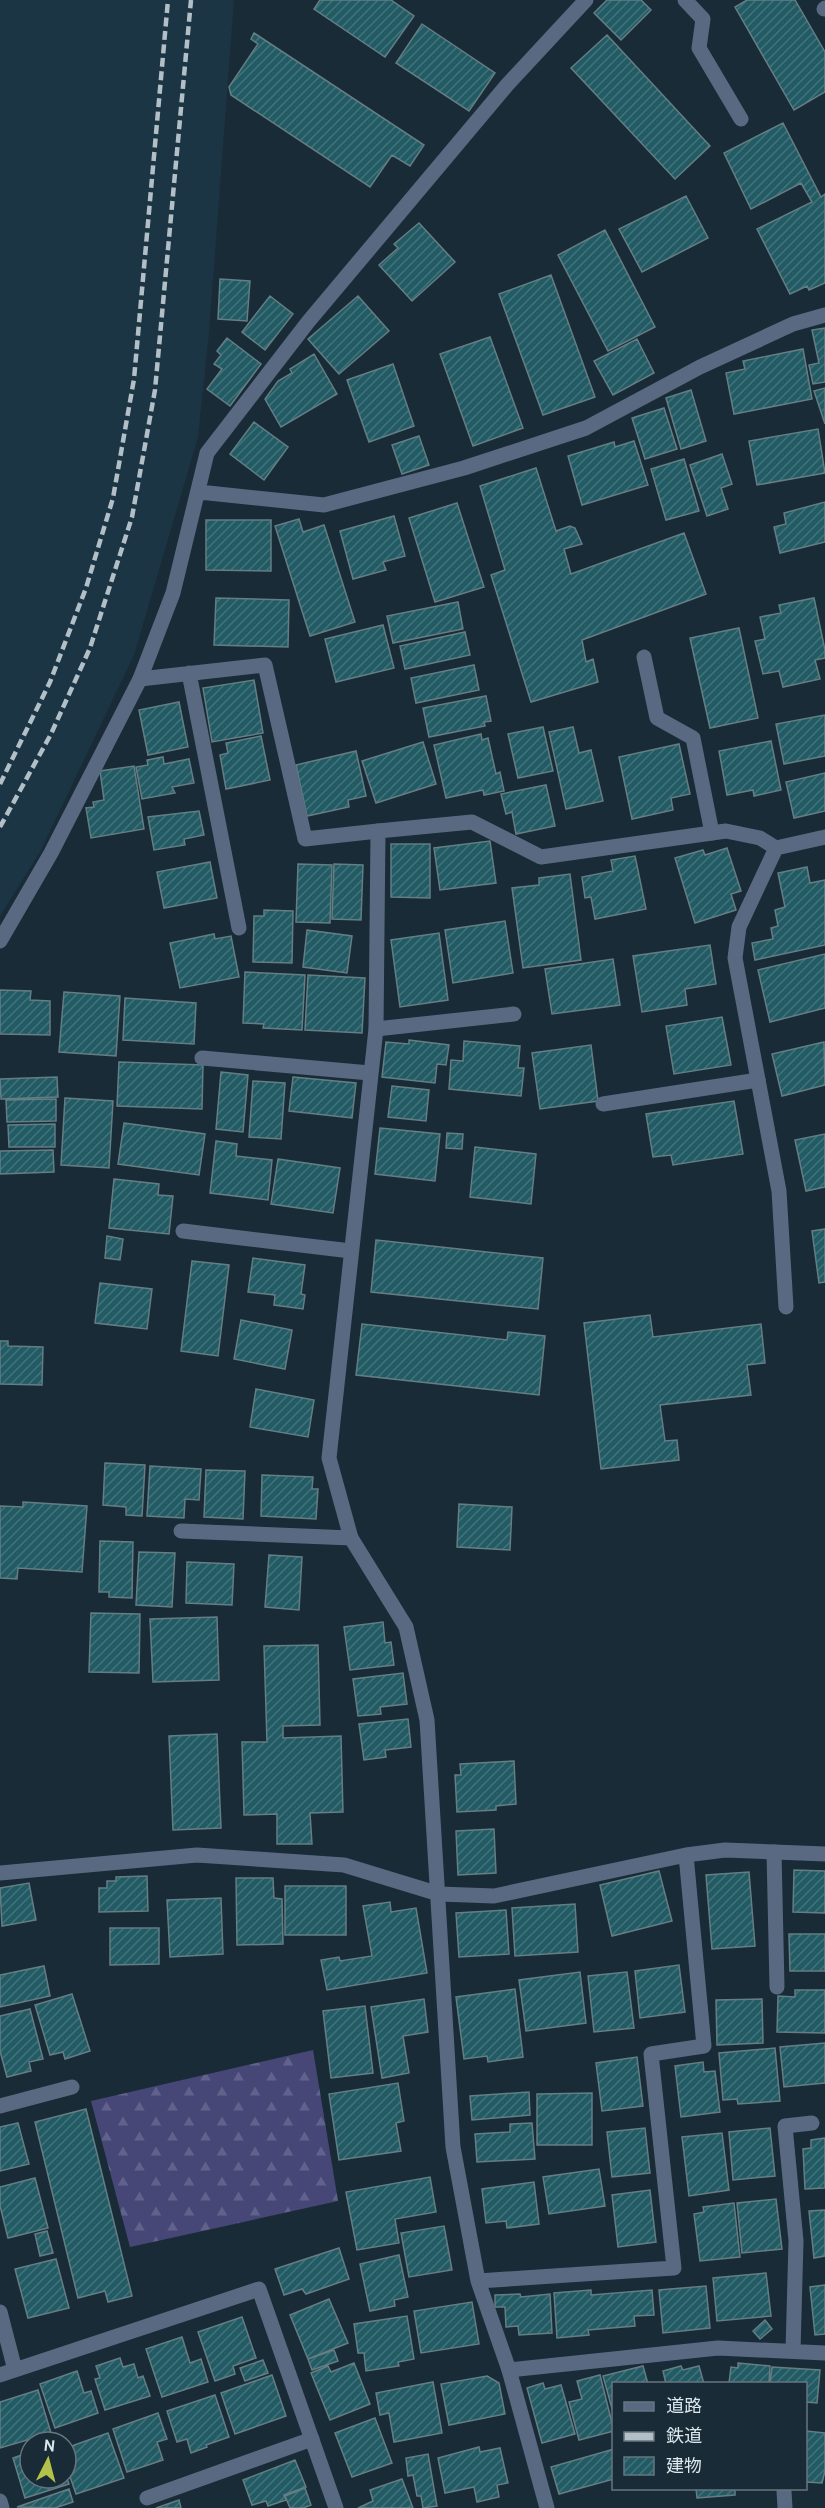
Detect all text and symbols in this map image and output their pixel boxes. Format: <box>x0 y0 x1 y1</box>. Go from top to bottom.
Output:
legend <box>612 2382 807 2490</box>
text: 道路 <box>666 2395 702 2417</box>
text: 鉄道 <box>666 2425 702 2447</box>
north arrow <box>18 2430 78 2490</box>
text: N <box>43 2436 56 2456</box>
text: 建物 <box>666 2455 702 2477</box>

